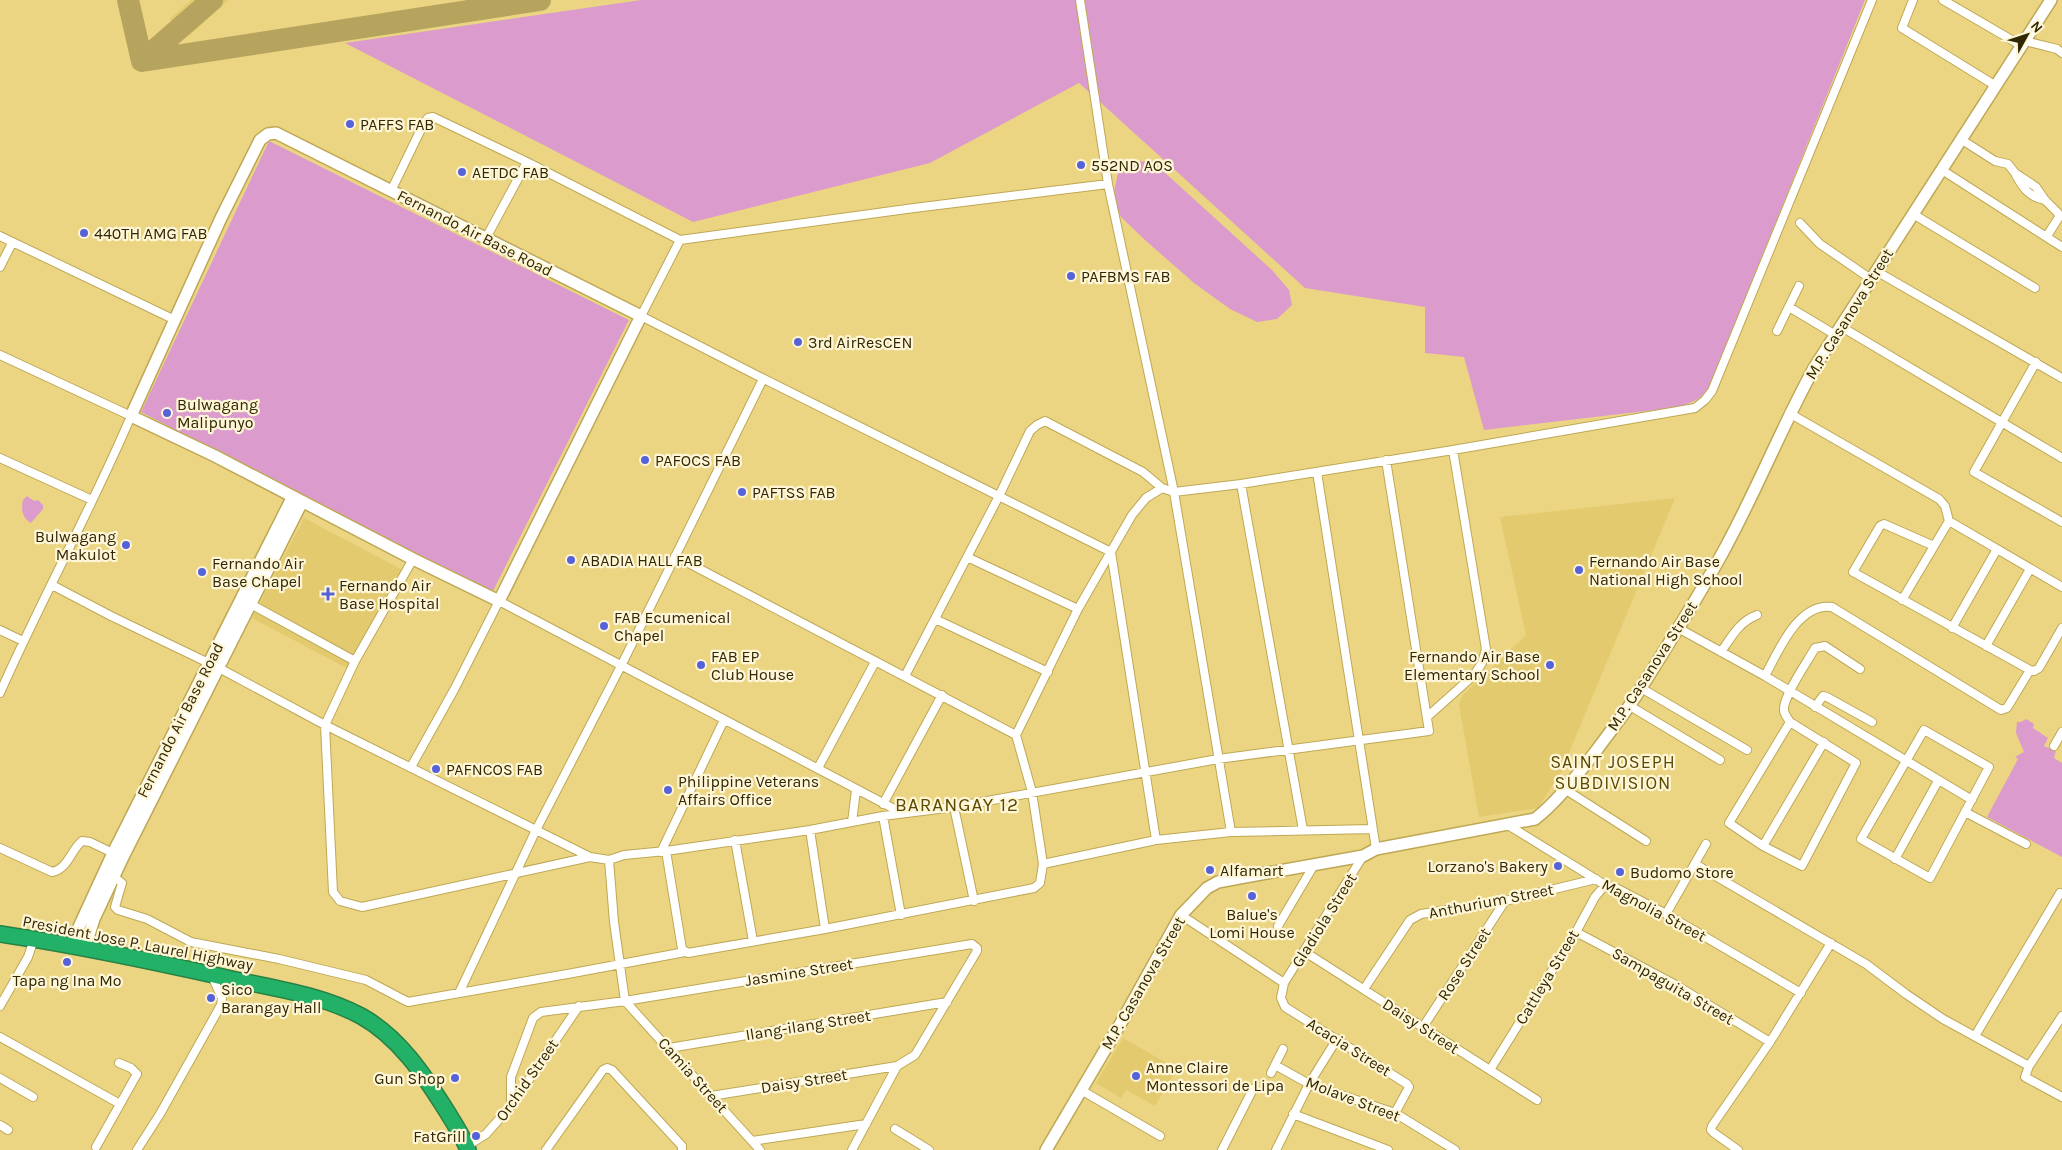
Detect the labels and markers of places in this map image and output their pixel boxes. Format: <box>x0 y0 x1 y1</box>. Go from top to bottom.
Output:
place label: PAFFS FAB <box>360 115 434 134</box>
marker: PAFFS FAB <box>344 118 356 130</box>
place label: 552ND AOS <box>1091 156 1173 175</box>
marker: 552ND AOS <box>1075 159 1087 171</box>
place label: AETDC FAB <box>472 163 549 182</box>
marker: AETDC FAB <box>456 166 468 178</box>
place label: 440TH AMG FAB <box>94 224 207 243</box>
marker: 440TH AMG FAB <box>78 227 90 239</box>
place label: PAFBMS FAB <box>1081 267 1170 286</box>
marker: PAFBMS FAB <box>1065 270 1077 282</box>
place label: 3rd AirResCEN <box>808 333 912 352</box>
marker: 3rd AirResCEN <box>792 336 804 348</box>
place label: Bulwagang Malipunyo <box>177 395 258 432</box>
marker: Bulwagang Malipunyo <box>161 407 173 419</box>
place label: PAFOCS FAB <box>655 451 741 470</box>
marker: PAFOCS FAB <box>639 454 651 466</box>
place label: PAFTSS FAB <box>752 483 836 502</box>
marker: PAFTSS FAB <box>736 486 748 498</box>
place label: Bulwagang Makulot <box>35 527 116 564</box>
marker: Bulwagang Makulot <box>120 539 132 551</box>
place label: ABADIA HALL FAB <box>581 551 703 570</box>
place label: Fernando Air Base National High School <box>1589 552 1743 589</box>
place label: Fernando Air Base Chapel <box>212 554 304 591</box>
marker: ABADIA HALL FAB <box>565 554 577 566</box>
marker: Fernando Air Base National High School <box>1573 564 1585 576</box>
marker: Fernando Air Base Chapel <box>196 566 208 578</box>
place label: Fernando Air Base Hospital <box>339 576 439 613</box>
marker: Fernando Air Base Hospital <box>321 587 335 601</box>
place label: FAB Ecumenical Chapel <box>614 608 731 645</box>
marker: FAB Ecumenical Chapel <box>598 620 610 632</box>
place label: FAB EP Club House <box>711 647 794 684</box>
place label: Fernando Air Base Elementary School <box>1404 647 1540 684</box>
marker: FAB EP Club House <box>695 659 707 671</box>
marker: Fernando Air Base Elementary School <box>1544 659 1556 671</box>
place label: PAFNCOS FAB <box>446 760 543 779</box>
marker: PAFNCOS FAB <box>430 763 442 775</box>
place label: Philippine Veterans Affairs Office <box>678 772 819 809</box>
marker: Philippine Veterans Affairs Office <box>662 784 674 796</box>
place label: Lorzano's Bakery <box>1428 857 1549 876</box>
marker: Lorzano's Bakery <box>1552 860 1564 872</box>
place label: Alfamart <box>1220 861 1284 880</box>
place label: Budomo Store <box>1630 863 1734 882</box>
marker: Alfamart <box>1204 864 1216 876</box>
marker: Budomo Store <box>1614 866 1626 878</box>
marker: Balue's Lomi House <box>1246 890 1258 902</box>
place label: Balue's Lomi House <box>1209 905 1295 942</box>
marker: Tapa ng Ina Mo <box>61 956 73 968</box>
place label: Tapa ng Ina Mo <box>13 971 121 990</box>
place label: Sico Barangay Hall <box>221 980 322 1017</box>
marker: Sico Barangay Hall <box>205 992 217 1004</box>
place label: Anne Claire Montessori de Lipa <box>1146 1058 1284 1095</box>
place label: Gun Shop <box>374 1069 445 1088</box>
marker: Anne Claire Montessori de Lipa <box>1130 1070 1142 1082</box>
marker: Gun Shop <box>449 1072 461 1084</box>
place label: FatGrill <box>413 1127 466 1146</box>
marker: FatGrill <box>470 1130 482 1142</box>

